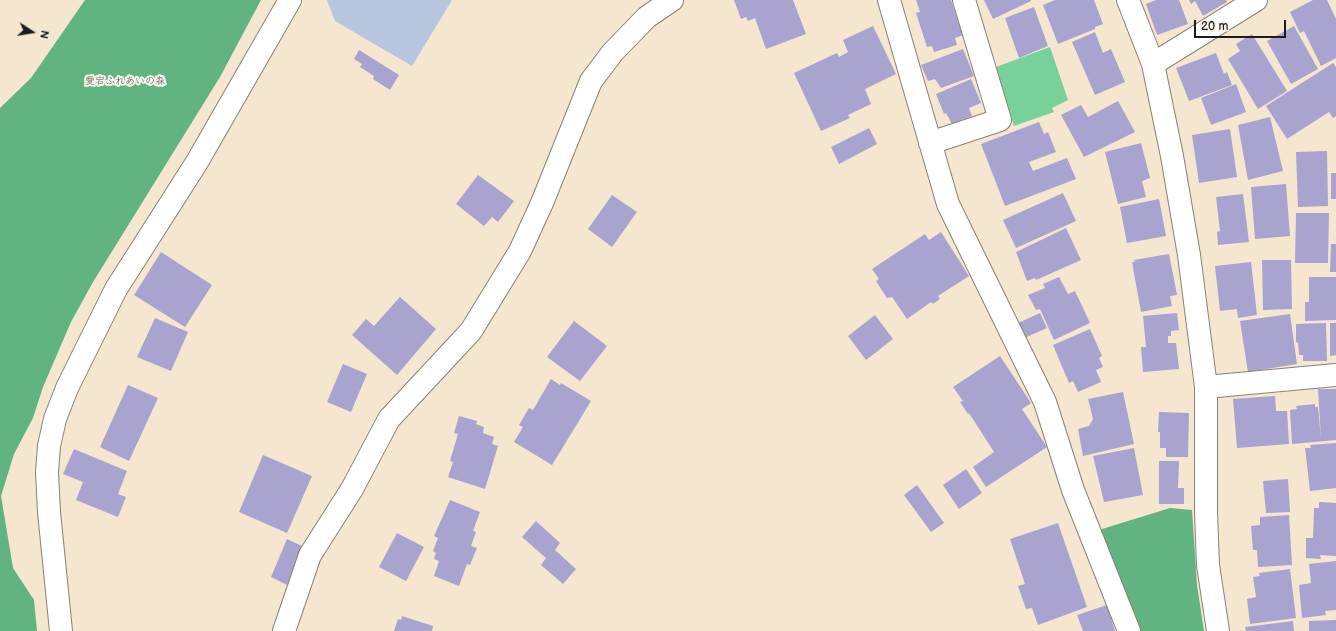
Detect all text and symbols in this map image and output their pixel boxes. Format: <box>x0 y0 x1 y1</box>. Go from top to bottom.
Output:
north arrow <box>12 12 52 52</box>
scale bar <box>1196 12 1288 38</box>
text: 20 m <box>1201 19 1228 34</box>
text: N <box>37 29 51 40</box>
park label: 愛宕ふれあいの森 <box>85 75 165 87</box>

